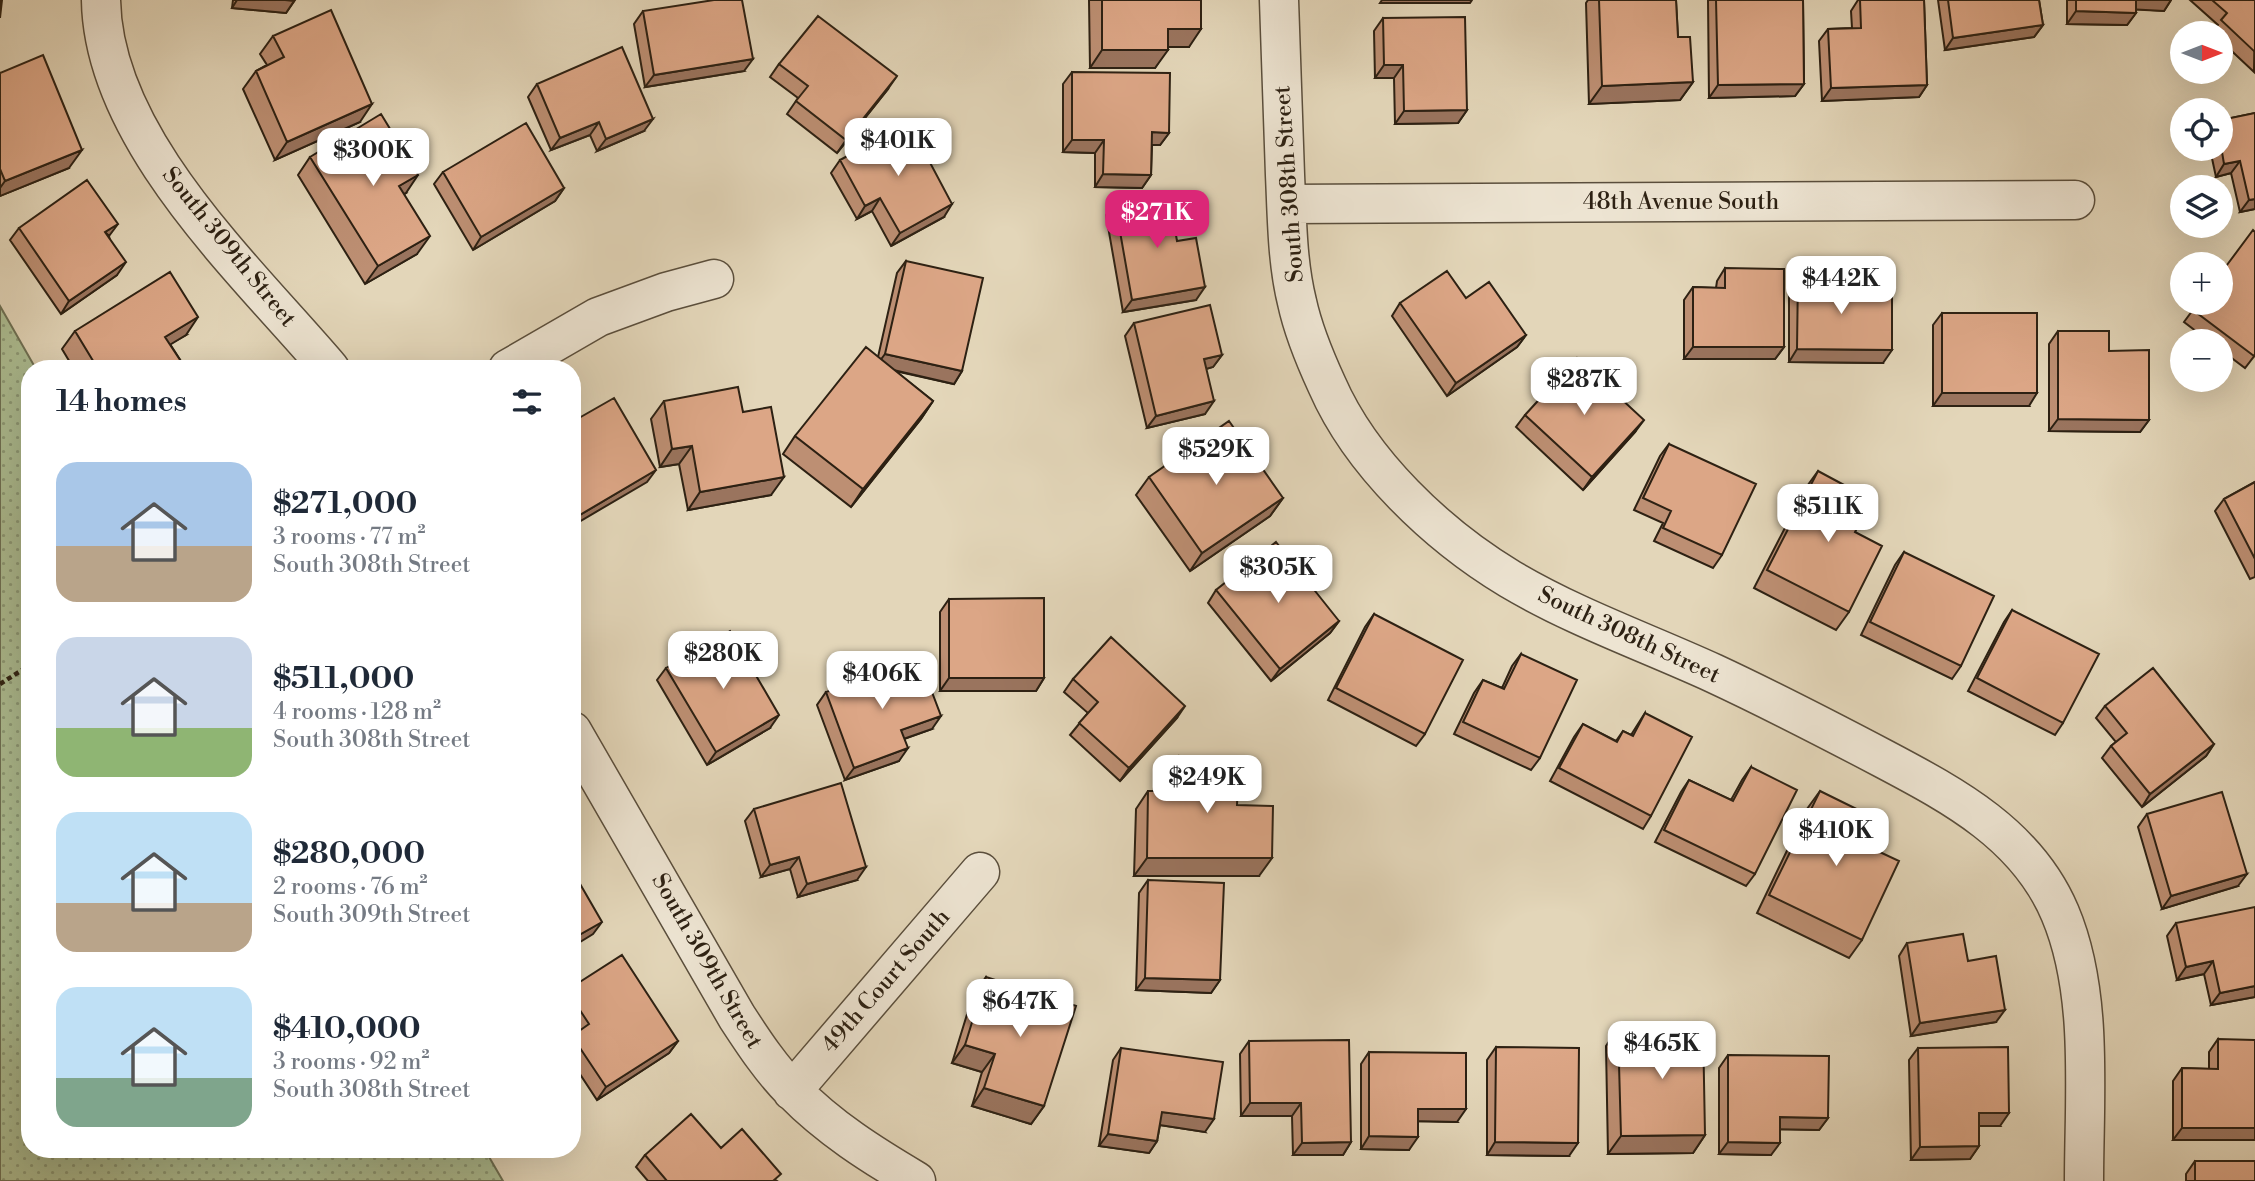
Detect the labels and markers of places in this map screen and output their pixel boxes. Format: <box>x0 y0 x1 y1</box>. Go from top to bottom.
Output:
pin: $401K <box>849 118 947 178</box>
pin: $300K <box>324 128 422 188</box>
pin: $271K <box>1108 190 1206 250</box>
pin: $442K <box>1792 256 1890 316</box>
pin: $287K <box>1535 358 1633 417</box>
pin: $529K <box>1167 428 1265 487</box>
pin: $511K <box>1779 484 1877 544</box>
pin: $305K <box>1229 546 1327 605</box>
pin: $280K <box>674 632 772 691</box>
pin: $406K <box>833 652 931 711</box>
pin: $249K <box>1158 756 1256 815</box>
pin: $410K <box>1787 808 1885 868</box>
pin: $647K <box>971 979 1069 1039</box>
pin: $465K <box>1613 1021 1711 1081</box>

